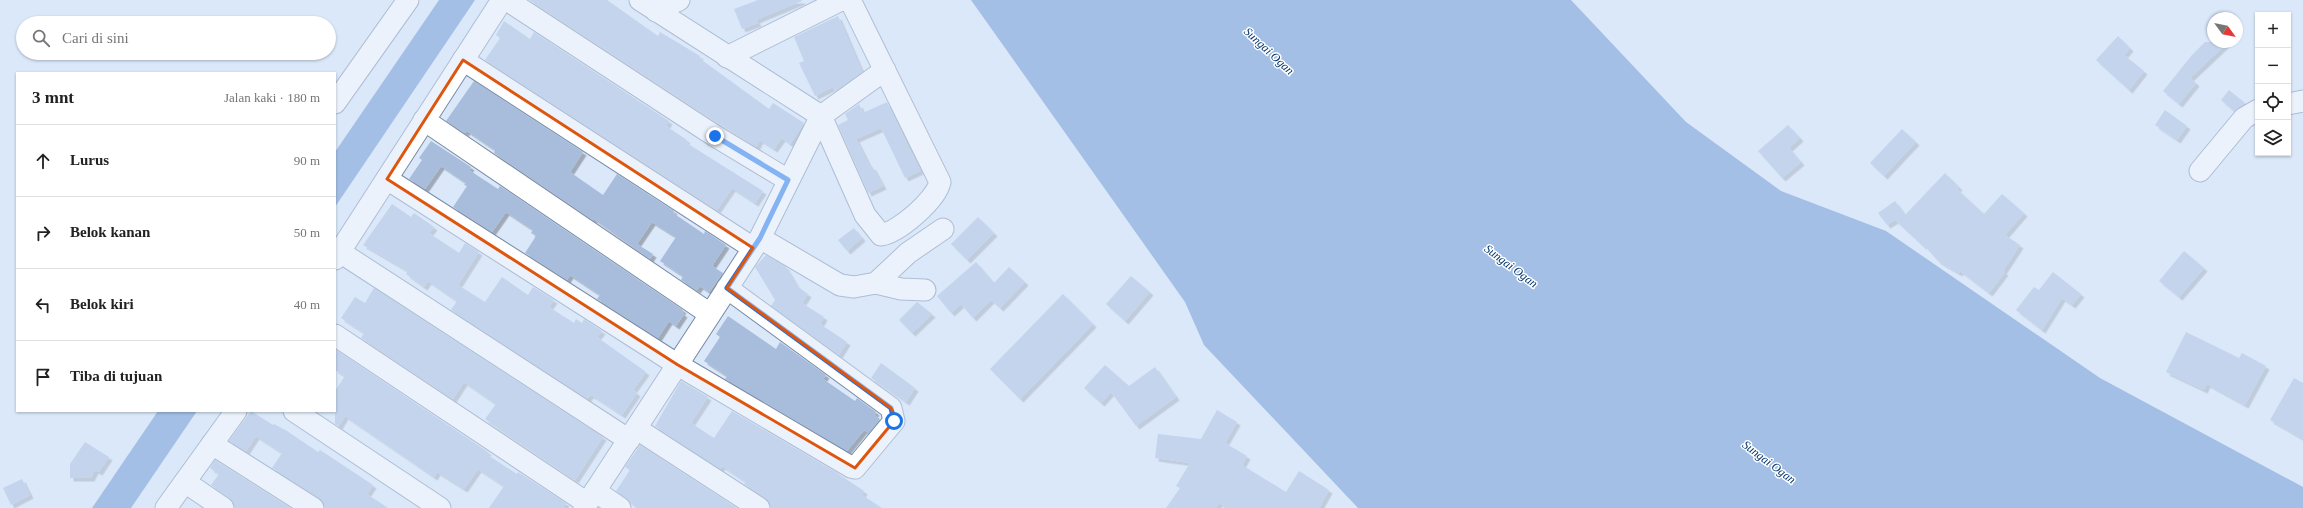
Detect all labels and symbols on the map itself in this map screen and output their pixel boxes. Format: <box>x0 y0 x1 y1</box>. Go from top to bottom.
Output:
north arrow <box>2207 12 2243 48</box>
water label: Sungai Ogan <box>1241 24 1297 78</box>
route end <box>706 127 724 145</box>
water label: Sungai Ogan <box>1482 241 1540 291</box>
route start <box>885 412 903 430</box>
water label: Sungai Ogan <box>1740 437 1798 487</box>

